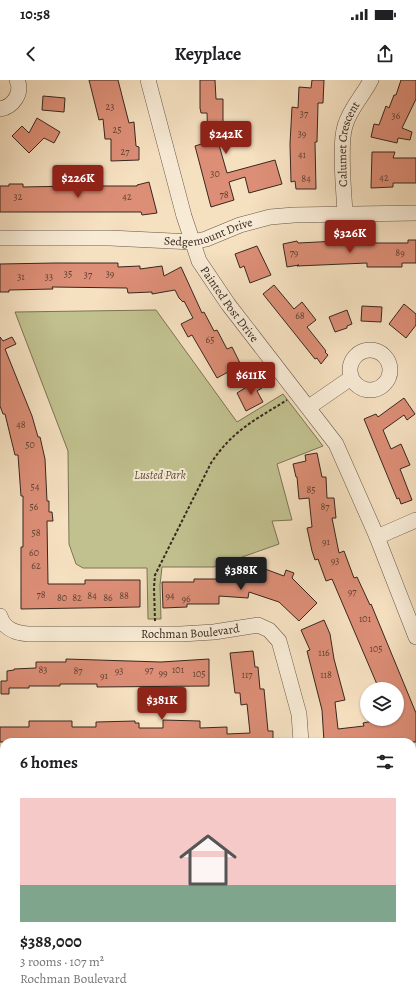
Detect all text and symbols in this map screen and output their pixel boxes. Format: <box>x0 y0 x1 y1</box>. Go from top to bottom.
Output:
text: 10:58 <box>20 4 50 24</box>
text: Keyplace <box>175 42 241 66</box>
icon: back <box>20 43 42 65</box>
icon: share <box>374 43 396 65</box>
street label: Calumet Crescent <box>334 98 363 187</box>
house number: 23 <box>106 100 114 113</box>
house number: 37 <box>300 107 309 120</box>
house number: 36 <box>392 109 401 122</box>
pin: $242K <box>198 121 254 155</box>
house number: 25 <box>112 123 122 136</box>
text: $242K <box>209 125 243 142</box>
house number: 39 <box>298 127 307 140</box>
house number: 27 <box>121 145 130 158</box>
house number: 41 <box>298 148 307 161</box>
pin: $226K <box>50 165 106 199</box>
house number: 30 <box>210 167 220 180</box>
text: $226K <box>61 169 95 186</box>
house number: 42 <box>379 171 389 184</box>
house number: 84 <box>301 172 311 185</box>
house number: 78 <box>219 188 229 201</box>
house number: 32 <box>14 190 23 203</box>
house number: 42 <box>122 190 132 203</box>
street label: Sedgemount Drive <box>164 214 254 250</box>
pin: $326K <box>322 220 378 254</box>
text: $326K <box>334 224 366 241</box>
house number: 79 <box>290 246 299 259</box>
house number: 89 <box>395 246 405 259</box>
street label: Painted Post Drive <box>197 263 263 345</box>
house number: 35 <box>64 267 72 280</box>
house number: 39 <box>106 267 115 280</box>
house number: 37 <box>84 268 93 281</box>
house number: 31 <box>17 270 25 283</box>
house number: 33 <box>45 270 53 283</box>
house number: 68 <box>295 309 305 322</box>
house number: 65 <box>206 333 214 346</box>
pin: $611K <box>223 362 279 396</box>
text: $611K <box>236 366 266 383</box>
house number: 48 <box>16 418 26 431</box>
house number: 50 <box>25 438 35 451</box>
park label: Lusted Park <box>134 467 187 483</box>
house number: 54 <box>31 480 40 493</box>
house number: 85 <box>306 483 316 496</box>
house number: 56 <box>30 500 39 513</box>
house number: 87 <box>320 500 330 513</box>
house number: 58 <box>31 526 41 539</box>
house number: 91 <box>322 535 331 548</box>
house number: 60 <box>29 546 39 559</box>
house number: 93 <box>331 554 339 567</box>
pin: $388K <box>213 557 269 591</box>
house number: 62 <box>31 559 41 572</box>
text: $388K <box>225 561 257 578</box>
house number: 97 <box>348 585 357 598</box>
house number: 78 <box>36 588 46 601</box>
house number: 84 <box>87 589 97 602</box>
house number: 88 <box>119 589 129 602</box>
house number: 94 <box>165 589 175 602</box>
house number: 80 <box>57 591 67 604</box>
house number: 82 <box>72 591 82 604</box>
house number: 86 <box>103 591 113 604</box>
house number: 96 <box>181 592 191 605</box>
house number: 101 <box>359 612 372 625</box>
street label: Rochman Boulevard <box>141 620 241 642</box>
house number: 105 <box>369 642 383 655</box>
house number: 116 <box>318 646 330 659</box>
house number: 83 <box>38 663 48 676</box>
house number: 97 <box>145 663 154 676</box>
house number: 101 <box>172 663 185 676</box>
house number: 87 <box>73 664 83 677</box>
house number: 93 <box>115 664 123 677</box>
house number: 99 <box>158 666 168 679</box>
house number: 105 <box>192 667 206 680</box>
house number: 117 <box>241 668 253 681</box>
house number: 118 <box>320 668 332 681</box>
house number: 91 <box>100 669 109 682</box>
map controls <box>360 682 404 726</box>
button: layers <box>360 682 404 726</box>
pin: $381K <box>134 687 190 721</box>
text: $381K <box>146 691 178 708</box>
text: 6 homes <box>20 751 78 774</box>
icon: filters <box>374 751 396 773</box>
icon: home <box>172 824 244 896</box>
text: $388,000 <box>20 930 82 953</box>
text: 3 rooms · 107 m² <box>20 953 104 970</box>
text: Rochman Boulevard <box>20 970 127 987</box>

